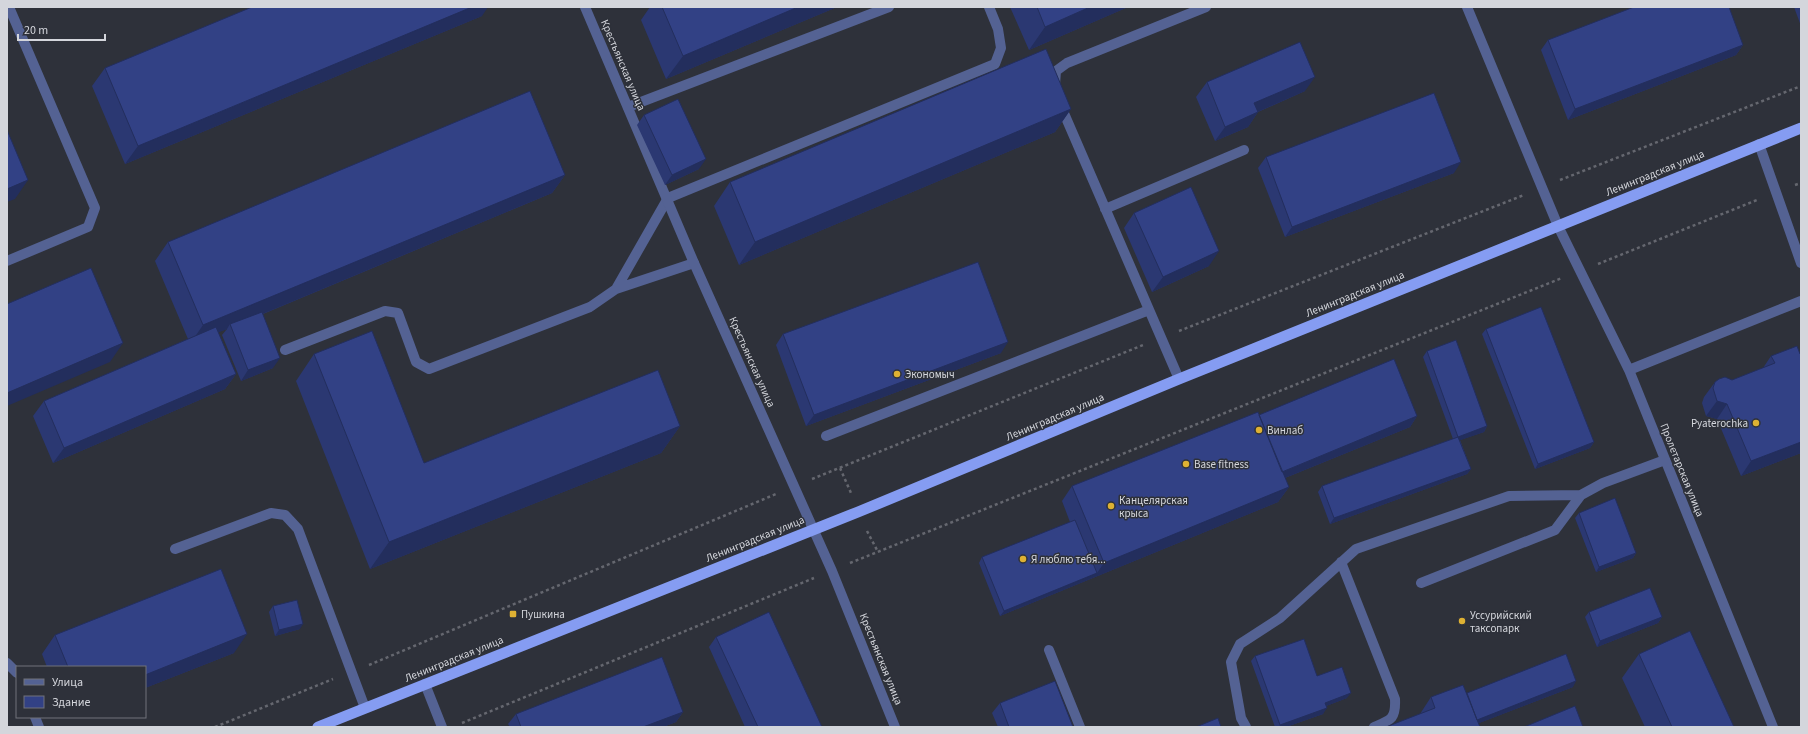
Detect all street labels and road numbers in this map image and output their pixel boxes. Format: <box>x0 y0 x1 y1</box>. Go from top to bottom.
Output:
street label: Крестьянская улица <box>597 17 649 113</box>
street label: Ленинградская улица <box>1603 146 1707 200</box>
street label: Ленинградская улица <box>1303 267 1407 321</box>
street label: Крестьянская улица <box>725 314 779 410</box>
street label: Ленинградская улица <box>1004 389 1106 445</box>
street label: Пролетарская улица <box>1656 421 1708 519</box>
street label: Ленинградская улица <box>703 512 807 566</box>
street label: Крестьянская улица <box>856 611 906 707</box>
street label: Ленинградская улица <box>402 632 506 686</box>

